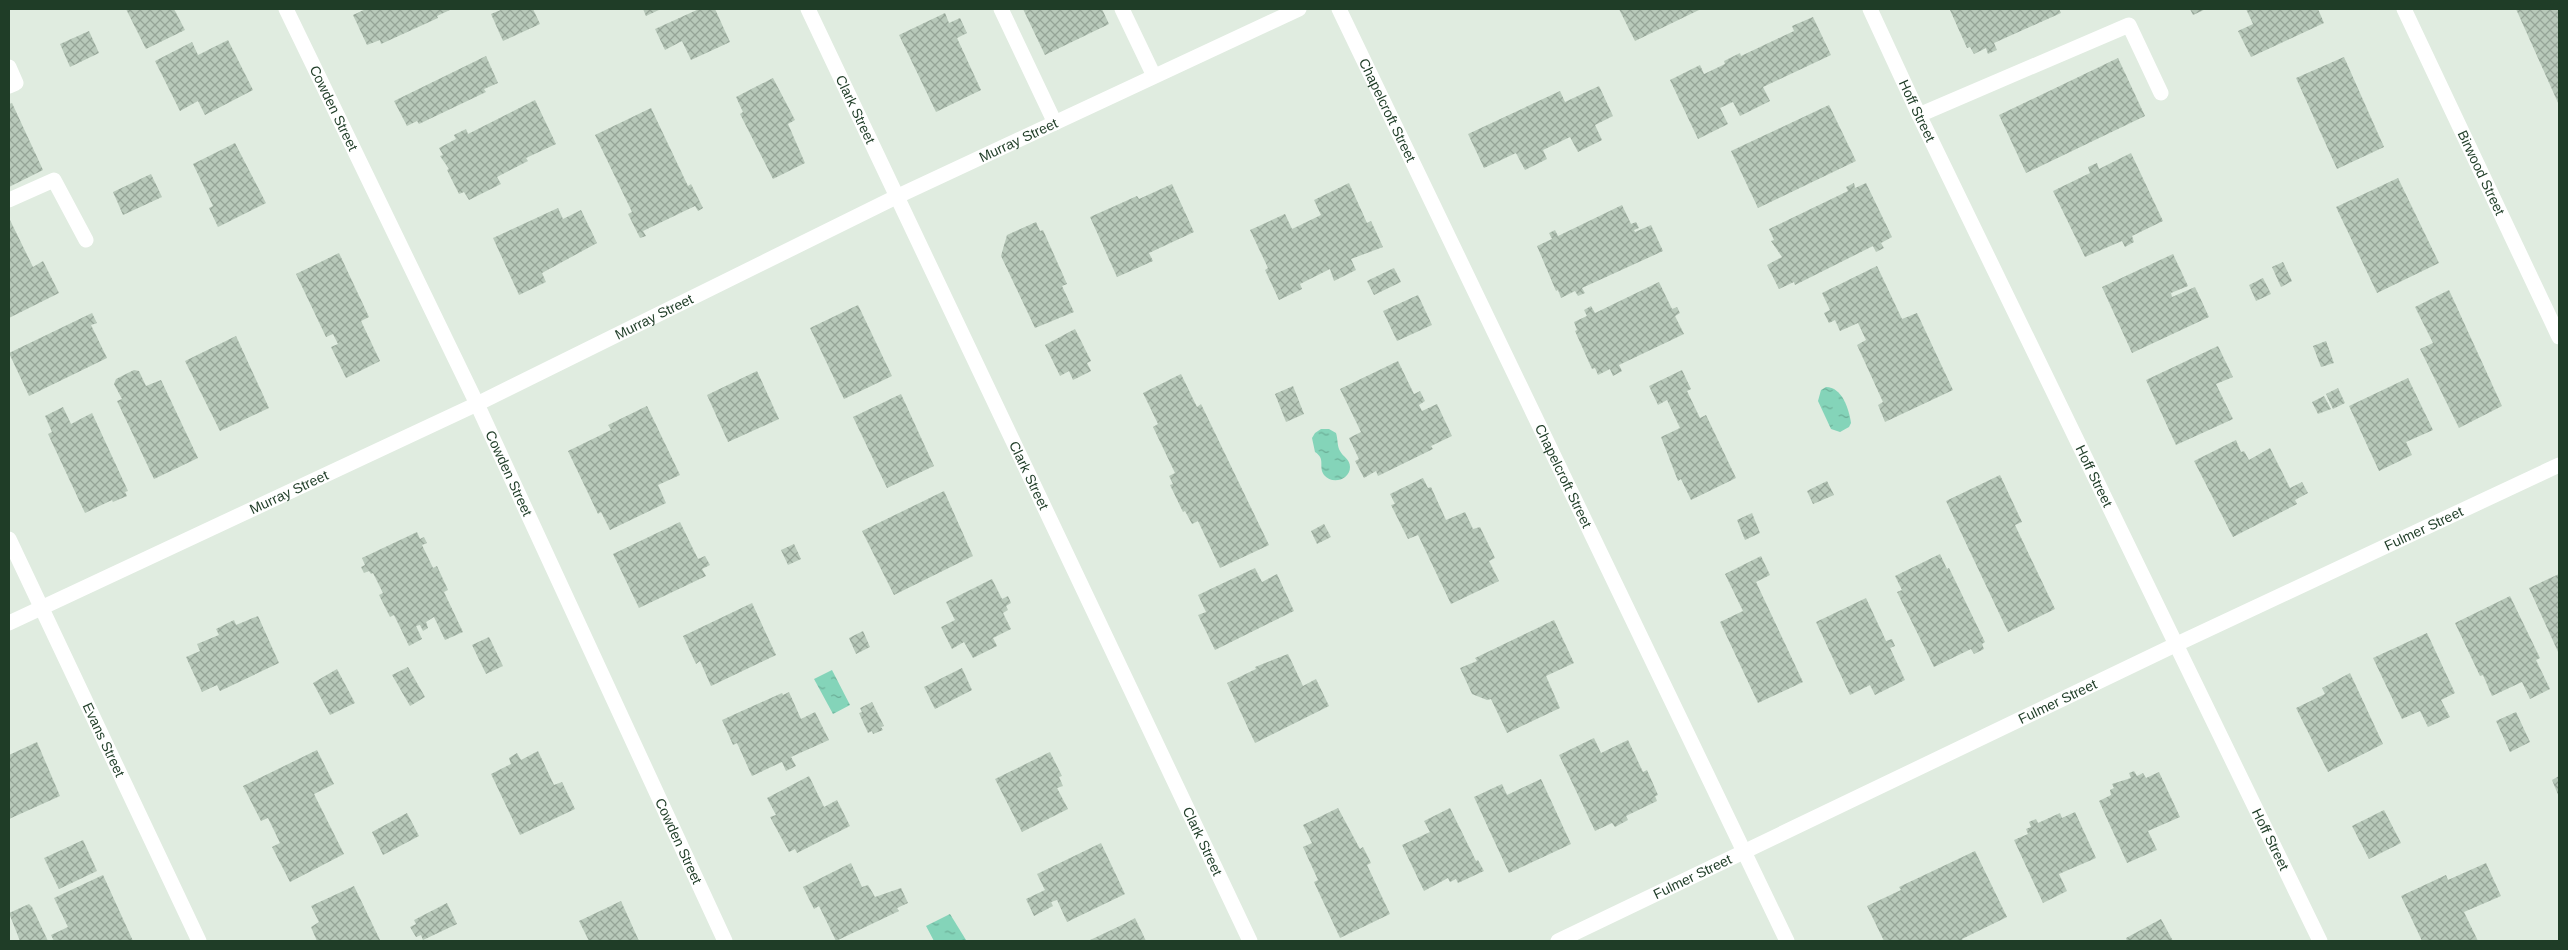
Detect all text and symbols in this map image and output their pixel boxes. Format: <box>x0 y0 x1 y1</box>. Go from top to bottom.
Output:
street label: Chapelcroft Street <box>1356 56 1419 164</box>
street label: Cowden Street <box>307 63 361 153</box>
street label: Clark Street <box>832 72 879 146</box>
street label: Hoff Street <box>1896 77 1939 144</box>
street label: Murray Street <box>976 115 1060 165</box>
street label: Birwood Street <box>2454 128 2508 218</box>
street label: Murray Street <box>612 291 696 343</box>
street label: Chapelcroft Street <box>1532 421 1595 530</box>
street label: Cowden Street <box>482 428 536 519</box>
street label: Clark Street <box>1006 438 1052 512</box>
street label: Hoff Street <box>2072 442 2116 510</box>
street label: Murray Street <box>247 467 331 517</box>
street label: Fulmer Street <box>2382 503 2466 554</box>
street label: Fulmer Street <box>2016 676 2099 727</box>
street label: Evans Street <box>79 700 128 779</box>
street label: Cowden Street <box>652 795 706 886</box>
street label: Clark Street <box>1180 804 1226 878</box>
street label: Hoff Street <box>2249 806 2292 873</box>
street label: Fulmer Street <box>1651 851 1734 902</box>

